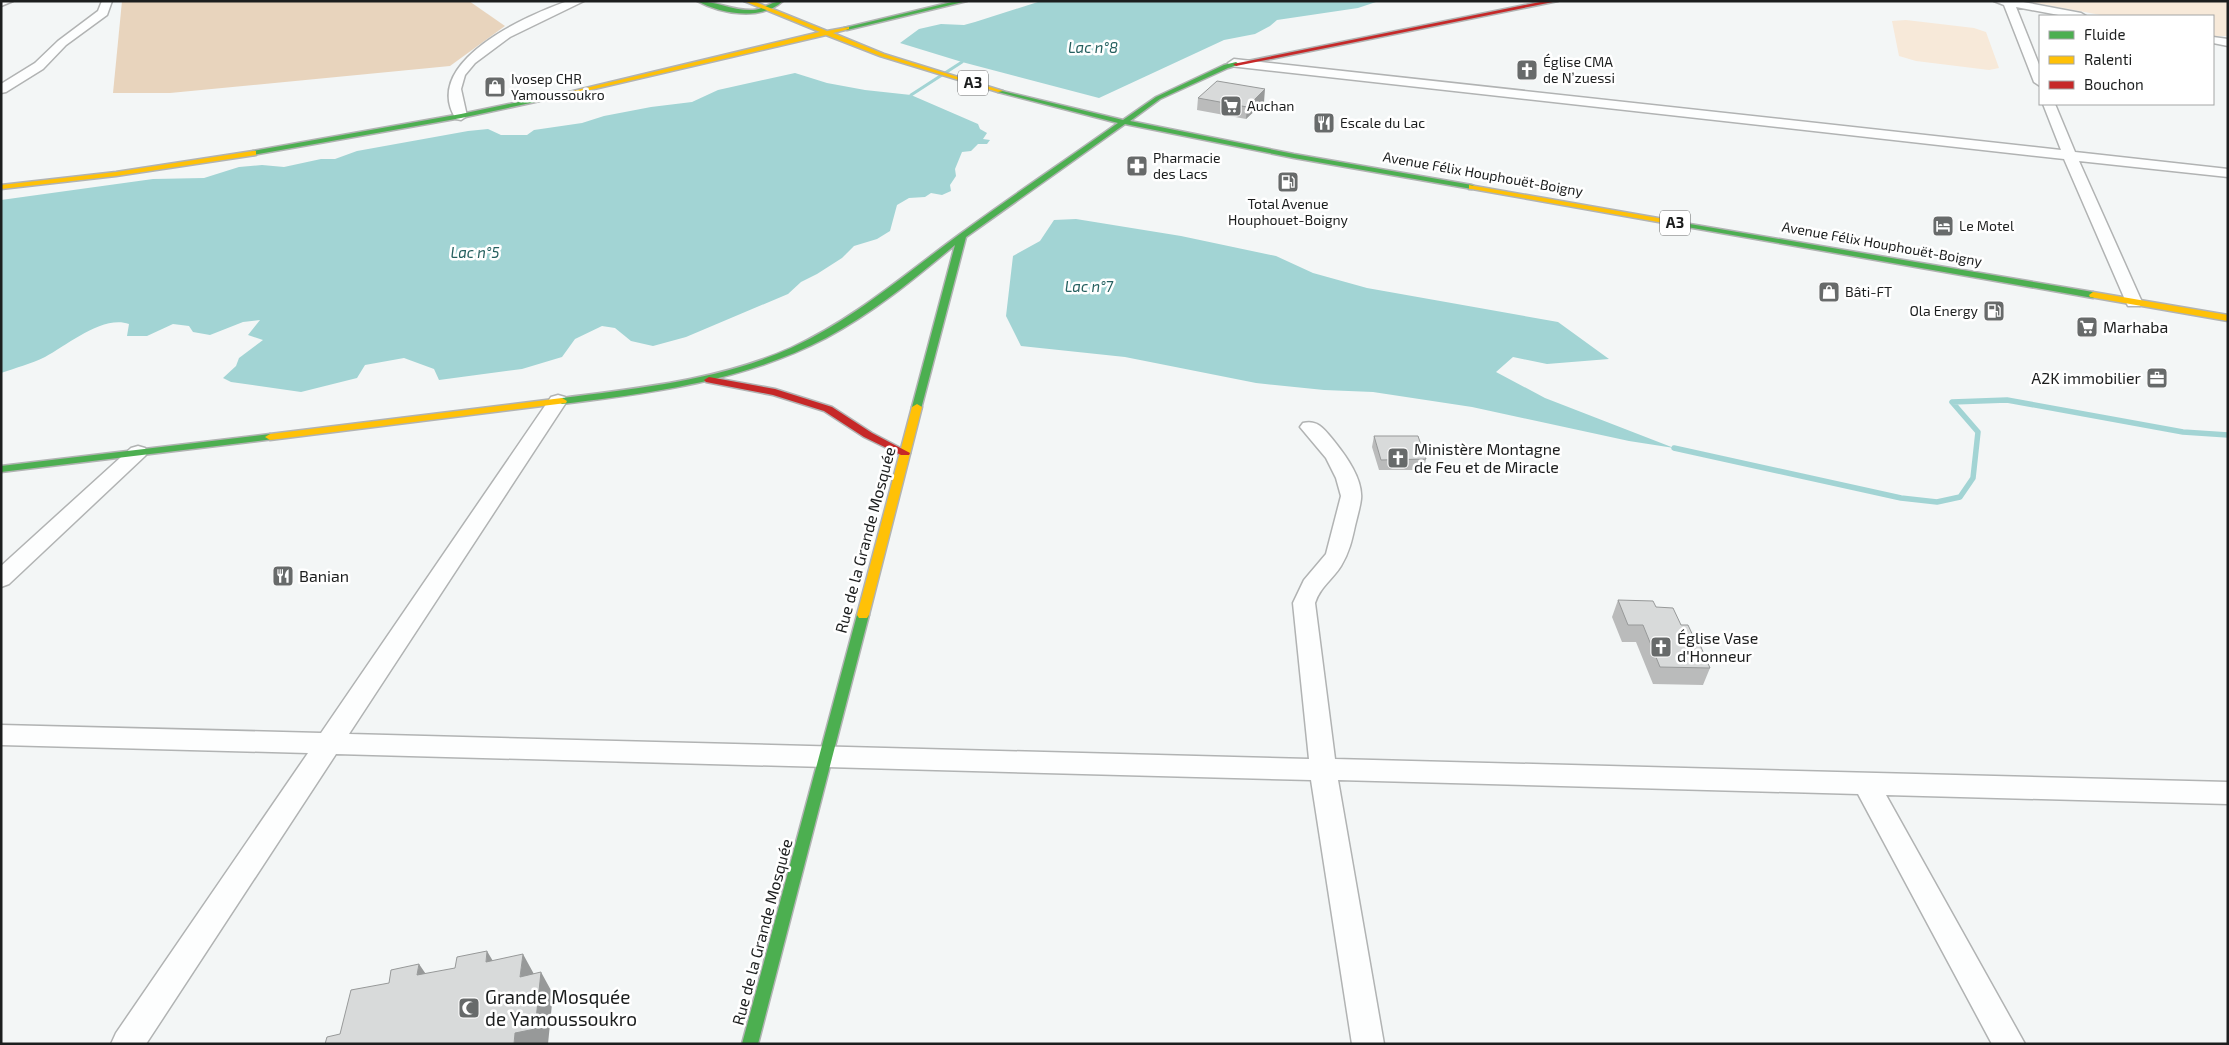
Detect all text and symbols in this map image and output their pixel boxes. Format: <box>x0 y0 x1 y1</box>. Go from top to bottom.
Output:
legend <box>2039 15 2214 105</box>
text: Fluide <box>2084 25 2125 43</box>
water label: Lac n°8 <box>1068 38 1118 56</box>
text: Ralenti <box>2084 50 2132 68</box>
place label: Église CMA de N’zuessi <box>1543 53 1615 86</box>
church icon: Église CMA de N’zuessi <box>1515 58 1539 82</box>
place label: Ivosep CHR Yamoussoukro <box>511 70 605 103</box>
road number: A3 <box>958 70 988 96</box>
shop icon: Ivosep CHR Yamoussoukro <box>483 75 507 99</box>
text: Bouchon <box>2084 75 2144 93</box>
supermarket icon: Auchan <box>1219 94 1243 118</box>
place label: Auchan <box>1247 97 1295 114</box>
restaurant icon: Escale du Lac <box>1312 111 1336 135</box>
place label: Escale du Lac <box>1340 114 1425 131</box>
street label: Avenue Félix Houphouët-Boigny <box>1382 148 1585 200</box>
place label: Pharmacie des Lacs <box>1153 149 1220 182</box>
pharmacy icon: Pharmacie des Lacs <box>1125 154 1149 178</box>
fuel station icon: Total Avenue Houphouet-Boigny <box>1276 170 1300 194</box>
place label: Total Avenue Houphouet-Boigny <box>1228 195 1349 228</box>
road number: A3 <box>1660 210 1690 236</box>
hotel icon: Le Motel <box>1931 214 1955 238</box>
place label: Le Motel <box>1959 217 2015 234</box>
street label: Avenue Félix Houphouët-Boigny <box>1781 218 1984 270</box>
water label: Lac n°5 <box>451 243 499 261</box>
water label: Lac n°7 <box>1065 277 1114 295</box>
shop icon: Bâti-FT <box>1817 280 1841 304</box>
place label: Bâti-FT <box>1845 283 1892 300</box>
fuel station icon: Ola Energy <box>1982 299 2006 323</box>
place label: Ola Energy <box>1909 302 1979 319</box>
supermarket icon: Marhaba <box>2075 315 2099 339</box>
place label: Marhaba <box>2103 317 2168 336</box>
office icon: A2K immobilier <box>2145 366 2169 390</box>
place label: A2K immobilier <box>2031 368 2142 387</box>
place label: Ministère Montagne de Feu et de Miracle <box>1414 439 1561 476</box>
street label: Rue de la Grande Mosquée <box>830 445 899 635</box>
church icon: Ministère Montagne de Feu et de Miracle <box>1386 446 1410 470</box>
restaurant icon: Banian <box>271 564 295 588</box>
place label: Banian <box>299 566 349 585</box>
place label: Église Vase d'Honneur <box>1677 628 1758 665</box>
church icon: Église Vase d'Honneur <box>1649 635 1673 659</box>
street label: Rue de la Grande Mosquée <box>727 837 796 1027</box>
place label: Grande Mosquée de Yamoussoukro <box>485 985 637 1030</box>
mosque icon: Grande Mosquée de Yamoussoukro <box>457 996 481 1020</box>

